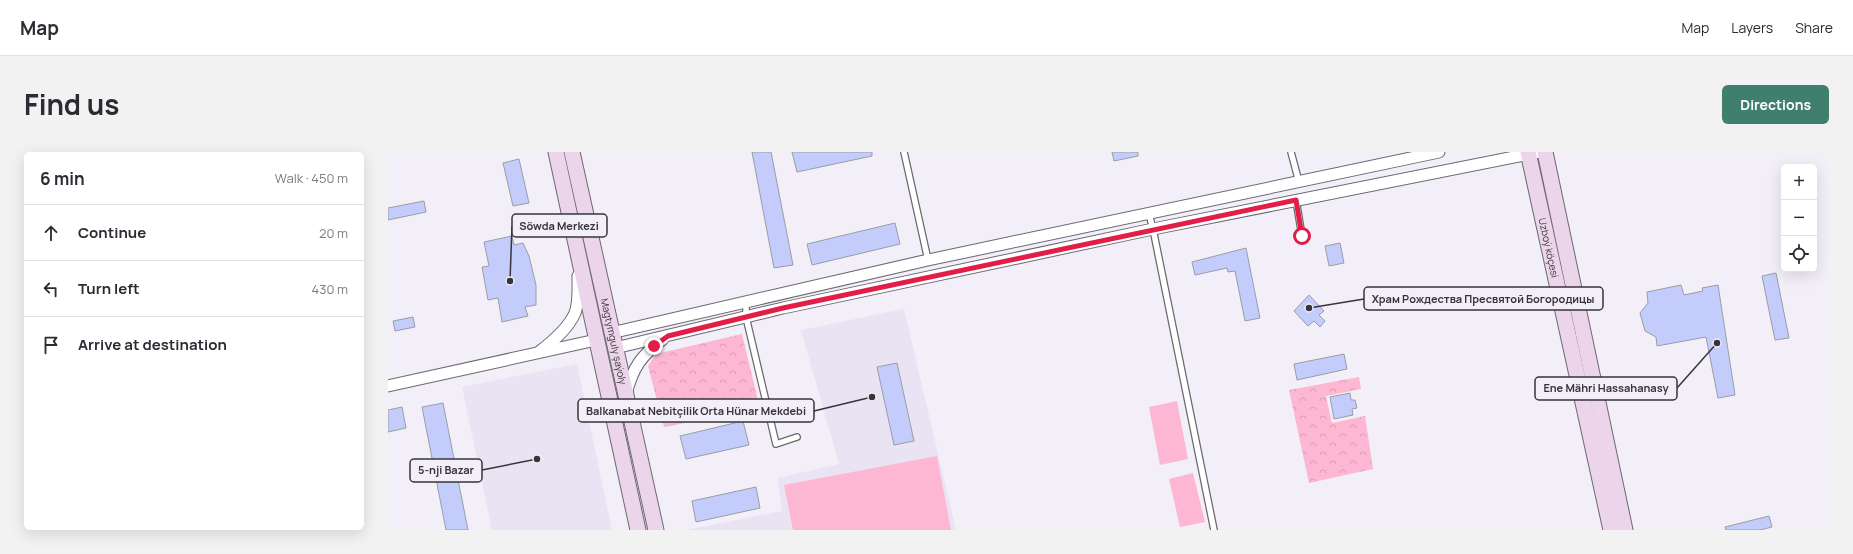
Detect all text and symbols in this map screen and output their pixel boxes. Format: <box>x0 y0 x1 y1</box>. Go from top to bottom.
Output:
text: Map <box>20 15 59 41</box>
text: Map <box>1681 18 1709 37</box>
text: Layers <box>1731 18 1773 37</box>
text: Share <box>1795 18 1833 37</box>
text: Find us <box>24 85 119 123</box>
button: Directions <box>1722 85 1829 124</box>
map controls <box>1781 164 1817 272</box>
button: + <box>1781 164 1817 200</box>
text: 6 min <box>40 167 85 190</box>
text: Walk · 450 m <box>275 169 348 187</box>
button: − <box>1781 200 1817 236</box>
callout: Söwda Merkezi <box>512 214 607 237</box>
street label: Uzboý köçesi <box>1536 216 1562 279</box>
text: Söwda Merkezi <box>519 218 599 233</box>
icon: ahead <box>40 222 62 244</box>
text: Continue <box>78 222 146 243</box>
text: 20 m <box>319 224 348 242</box>
route start <box>1293 227 1311 245</box>
button: locate <box>1781 236 1817 272</box>
icon: left <box>40 278 62 300</box>
text: Turn left <box>78 278 140 299</box>
text: 430 m <box>312 280 348 298</box>
callout: Храм Рождества Пресвятой Богородицы <box>1364 287 1603 310</box>
text: Храм Рождества Пресвятой Богородицы <box>1372 291 1594 306</box>
street label: Magtymguly şaýoly <box>598 297 631 387</box>
icon: arrive <box>40 334 62 356</box>
text: Arrive at destination <box>78 334 227 355</box>
route end <box>645 337 663 355</box>
callout: Ene Mähri Hassahanasy <box>1535 377 1677 400</box>
text: Ene Mähri Hassahanasy <box>1543 380 1669 395</box>
callout: Balkanabat Nebitçilik Orta Hünar Mekdebi <box>578 399 814 422</box>
text: Balkanabat Nebitçilik Orta Hünar Mekdebi <box>586 403 806 418</box>
callout: 5-nji Bazar <box>410 459 482 482</box>
text: 5-nji Bazar <box>418 462 475 477</box>

